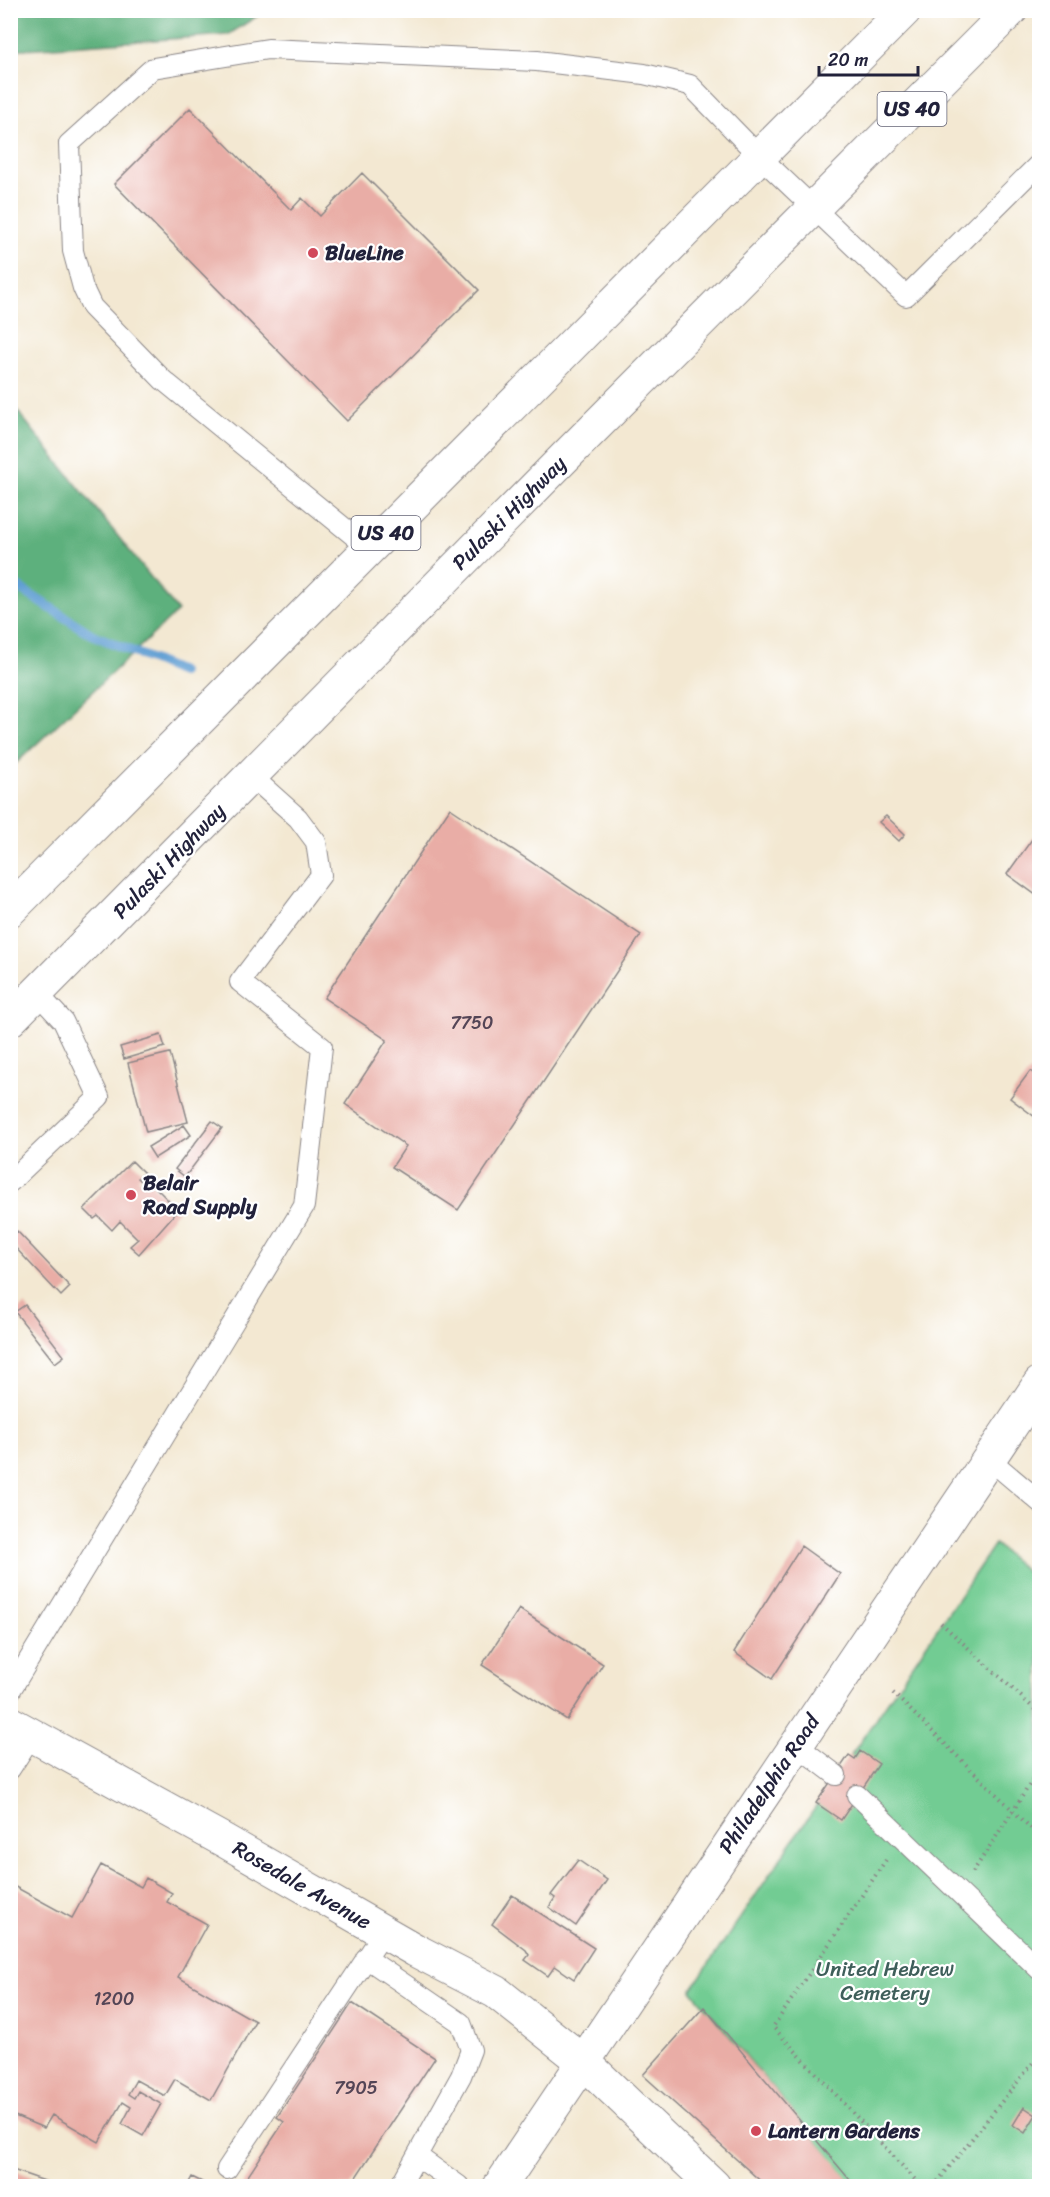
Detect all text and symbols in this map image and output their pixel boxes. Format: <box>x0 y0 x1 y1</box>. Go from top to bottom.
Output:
scale bar <box>819 39 918 77</box>
text: 20 m <box>828 44 868 76</box>
road number: US 40 <box>878 92 946 126</box>
place label: BlueLine <box>325 234 404 272</box>
marker: BlueLine <box>306 246 320 260</box>
street label: Pulaski Highway <box>442 446 576 580</box>
road number: US 40 <box>352 516 420 550</box>
street label: Pulaski Highway <box>103 793 235 928</box>
house number: 7750 <box>451 1007 493 1039</box>
place label: Belair Road Supply <box>142 1164 258 1226</box>
marker: Belair Road Supply <box>124 1188 138 1202</box>
street label: Philadelphia Road <box>708 1705 831 1862</box>
street label: Rosedale Avenue <box>225 1830 379 1940</box>
park label: United Hebrew Cemetery <box>816 1950 954 2012</box>
house number: 1200 <box>94 1983 134 2015</box>
house number: 7905 <box>334 2072 378 2104</box>
place label: Lantern Gardens <box>768 2112 920 2150</box>
marker: Lantern Gardens <box>749 2124 763 2138</box>

